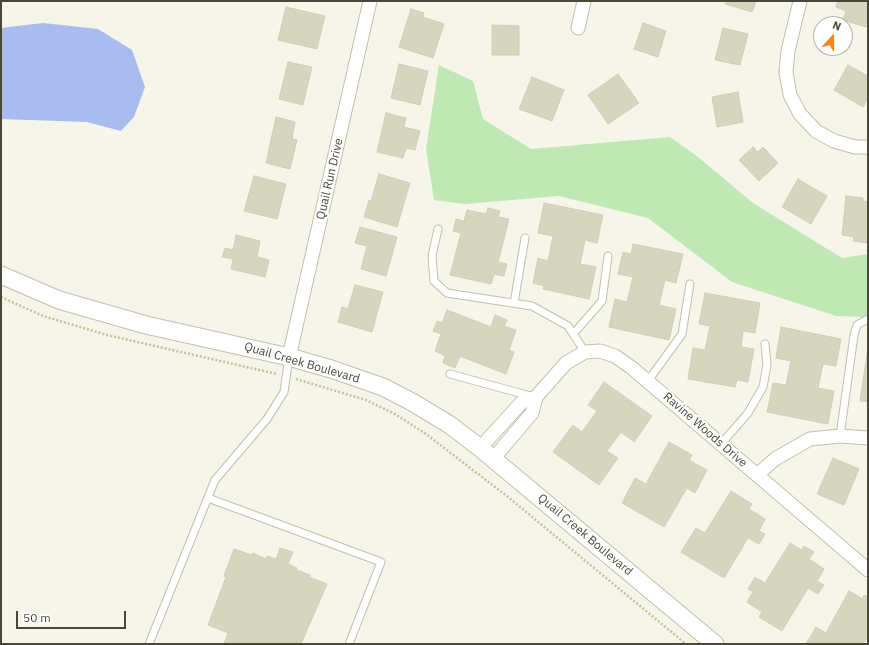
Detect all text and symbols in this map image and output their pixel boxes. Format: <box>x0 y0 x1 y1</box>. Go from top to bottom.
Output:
north arrow <box>813 16 853 56</box>
text: N <box>831 18 843 34</box>
street label: Quail Run Drive <box>314 137 346 221</box>
street label: Quail Creek Boulevard <box>243 340 361 386</box>
street label: Ravine Woods Drive <box>660 390 750 470</box>
street label: Quail Creek Boulevard <box>535 491 635 579</box>
scale bar <box>18 603 128 629</box>
text: 50 m <box>23 610 51 625</box>

